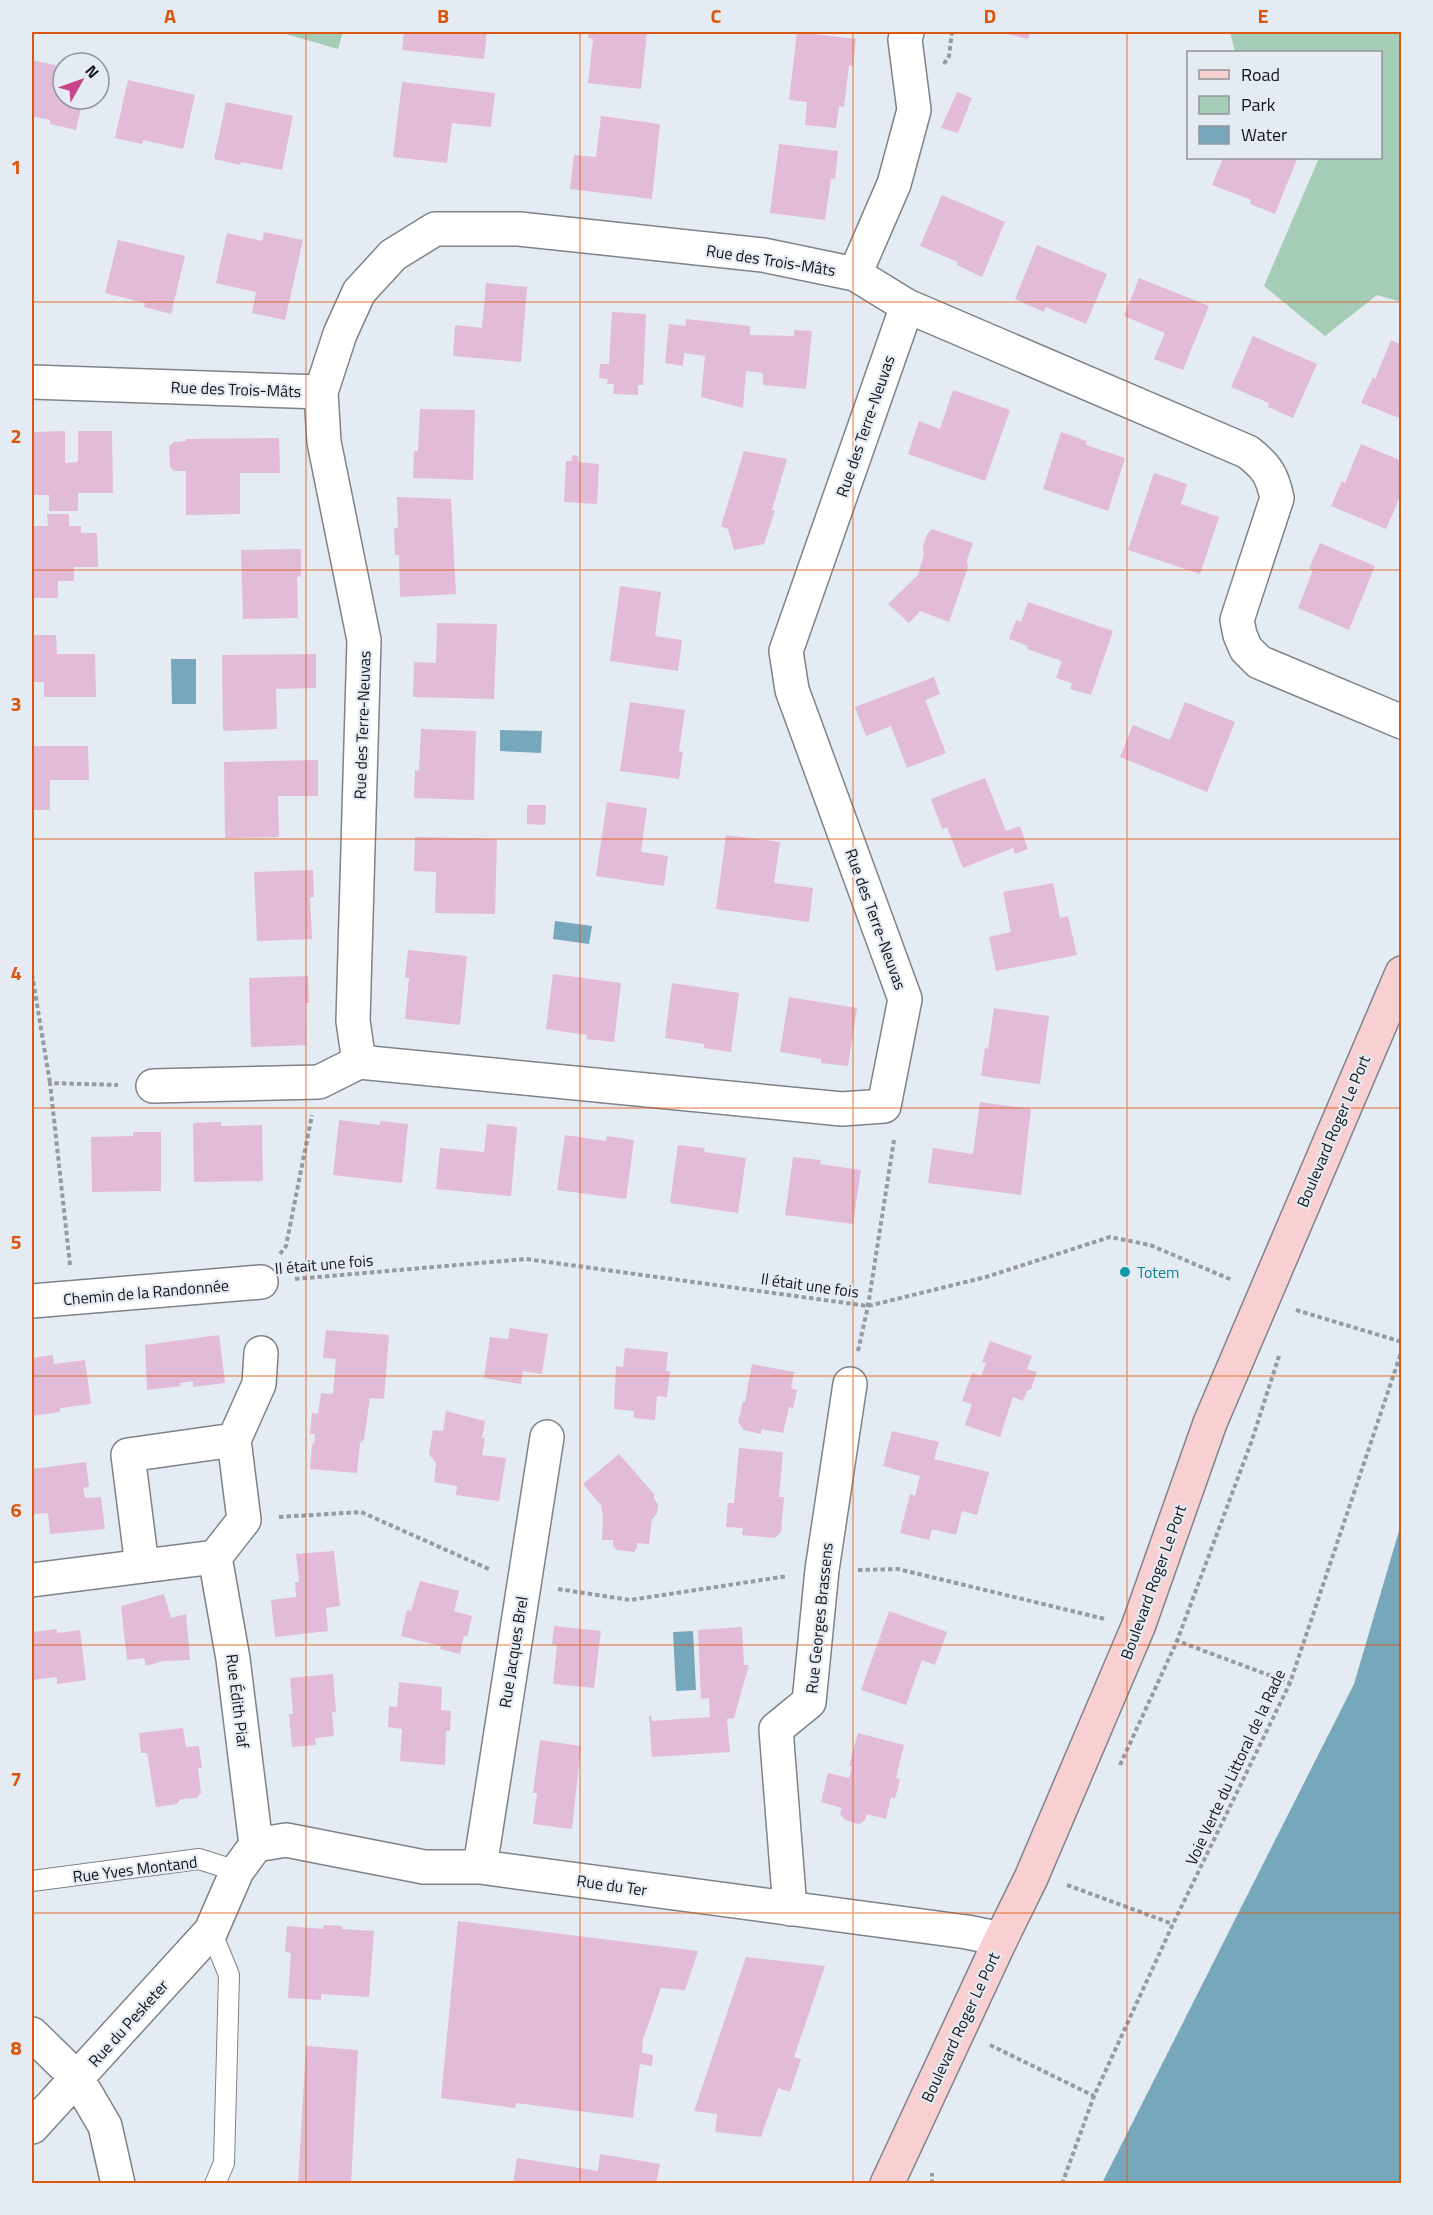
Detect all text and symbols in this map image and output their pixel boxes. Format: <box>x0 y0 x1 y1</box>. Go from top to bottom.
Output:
text: A <box>164 0 176 31</box>
text: B <box>437 0 449 31</box>
text: C <box>711 0 722 31</box>
text: D <box>984 0 996 31</box>
text: E <box>1257 0 1269 31</box>
north arrow <box>51 51 111 111</box>
legend <box>1187 51 1382 159</box>
text: N <box>80 59 105 83</box>
text: Road <box>1241 61 1280 88</box>
text: Park <box>1241 91 1276 118</box>
text: Water <box>1241 121 1287 148</box>
text: 1 <box>10 151 22 182</box>
street label: Rue des Trois-Mâts <box>705 238 837 282</box>
street label: Rue des Terre-Neuvas <box>829 352 901 500</box>
street label: Rue des Trois-Mâts <box>170 375 302 403</box>
text: 2 <box>10 420 22 451</box>
street label: Rue des Terre-Neuvas <box>347 650 377 800</box>
text: 3 <box>10 688 22 719</box>
street label: Rue des Terre-Neuvas <box>839 845 913 993</box>
text: 4 <box>10 957 22 988</box>
street label: Boulevard Roger Le Port <box>1290 1051 1376 1211</box>
text: 5 <box>10 1226 22 1257</box>
street label: Il était une fois <box>274 1248 374 1280</box>
place label: Totem <box>1137 1260 1179 1284</box>
marker: Totem <box>1118 1265 1132 1279</box>
street label: Il était une fois <box>759 1266 861 1304</box>
street label: Chemin de la Randonnée <box>62 1273 230 1311</box>
text: 6 <box>10 1494 22 1525</box>
street label: Boulevard Roger Le Port <box>1114 1501 1192 1663</box>
street label: Rue Georges Brassens <box>799 1541 839 1695</box>
street label: Rue Jacques Brel <box>492 1595 534 1709</box>
street label: Rue Édith Piaf <box>220 1653 256 1750</box>
street label: Voie Verte du Littoral de la Rade <box>1179 1665 1291 1869</box>
text: 7 <box>10 1763 22 1794</box>
street label: Rue Yves Montand <box>71 1849 199 1889</box>
street label: Rue du Ter <box>575 1868 649 1902</box>
street label: Boulevard Roger Le Port <box>915 1948 1005 2106</box>
street label: Rue du Pesketer <box>82 1974 174 2072</box>
text: 8 <box>10 2032 22 2063</box>

